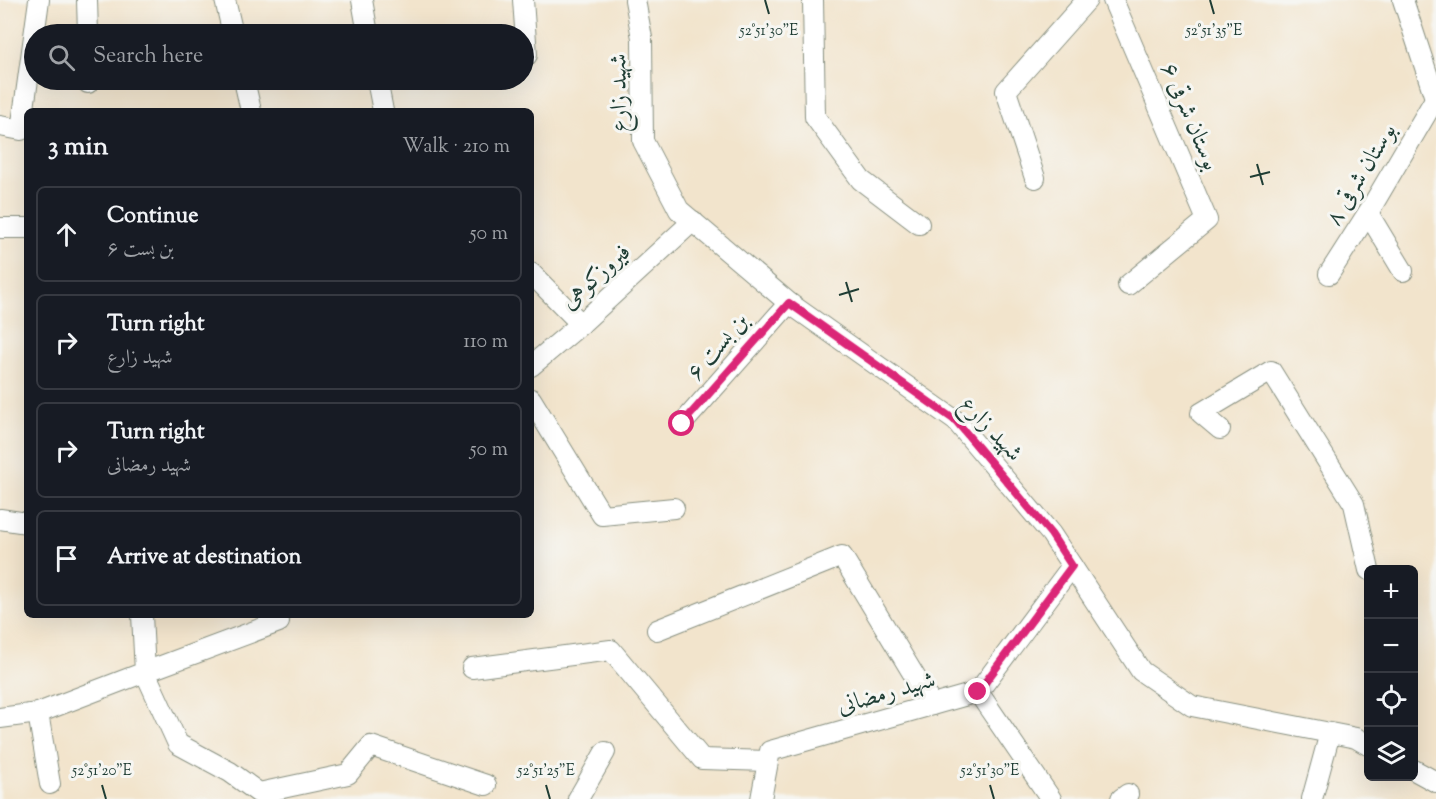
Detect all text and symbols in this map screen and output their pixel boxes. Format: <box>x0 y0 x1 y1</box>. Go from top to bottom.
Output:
text: 52°51'30"E <box>739 21 798 42</box>
text: 52°51'35"E <box>1185 21 1242 42</box>
search box <box>24 24 534 90</box>
icon: search <box>45 41 78 74</box>
text: Search here <box>93 41 203 73</box>
street label: شهید زارع <box>602 53 639 133</box>
street label: بوستان شرقی ۶ <box>1151 57 1227 176</box>
street label: بوستان شرقی ۸ <box>1318 117 1406 233</box>
text: 3 min <box>48 129 108 166</box>
text: Walk · 210 m <box>402 133 510 162</box>
text: Continue <box>107 201 198 233</box>
icon: ahead <box>50 218 83 251</box>
text: 50 m <box>470 220 508 249</box>
text: بن بست ۶ <box>107 236 174 265</box>
street label: فیروزکوهی <box>553 237 639 318</box>
street label: بن بست ۶ <box>679 305 758 389</box>
text: Turn right <box>107 309 204 341</box>
icon: right <box>50 326 83 359</box>
text: 110 m <box>463 328 508 357</box>
text: شهید زارع <box>107 344 173 373</box>
street label: شهید زارع <box>950 389 1030 470</box>
route start <box>668 410 694 436</box>
text: Turn right <box>107 417 204 449</box>
icon: right <box>50 434 83 467</box>
text: 50 m <box>470 436 508 465</box>
text: شهید رمضانی <box>107 452 191 481</box>
icon: arrive <box>50 542 83 575</box>
text: Arrive at destination <box>107 542 302 574</box>
map controls <box>1364 565 1418 781</box>
button: + <box>1364 565 1418 619</box>
button: − <box>1364 619 1418 673</box>
street label: شهید رمضانی <box>833 664 940 724</box>
button: locate <box>1364 673 1418 727</box>
route end <box>964 678 990 704</box>
button: layers <box>1364 727 1418 781</box>
text: 52°51'20"E <box>71 761 132 782</box>
text: 52°51'25"E <box>516 761 575 782</box>
text: 52°51'30"E <box>960 761 1019 782</box>

